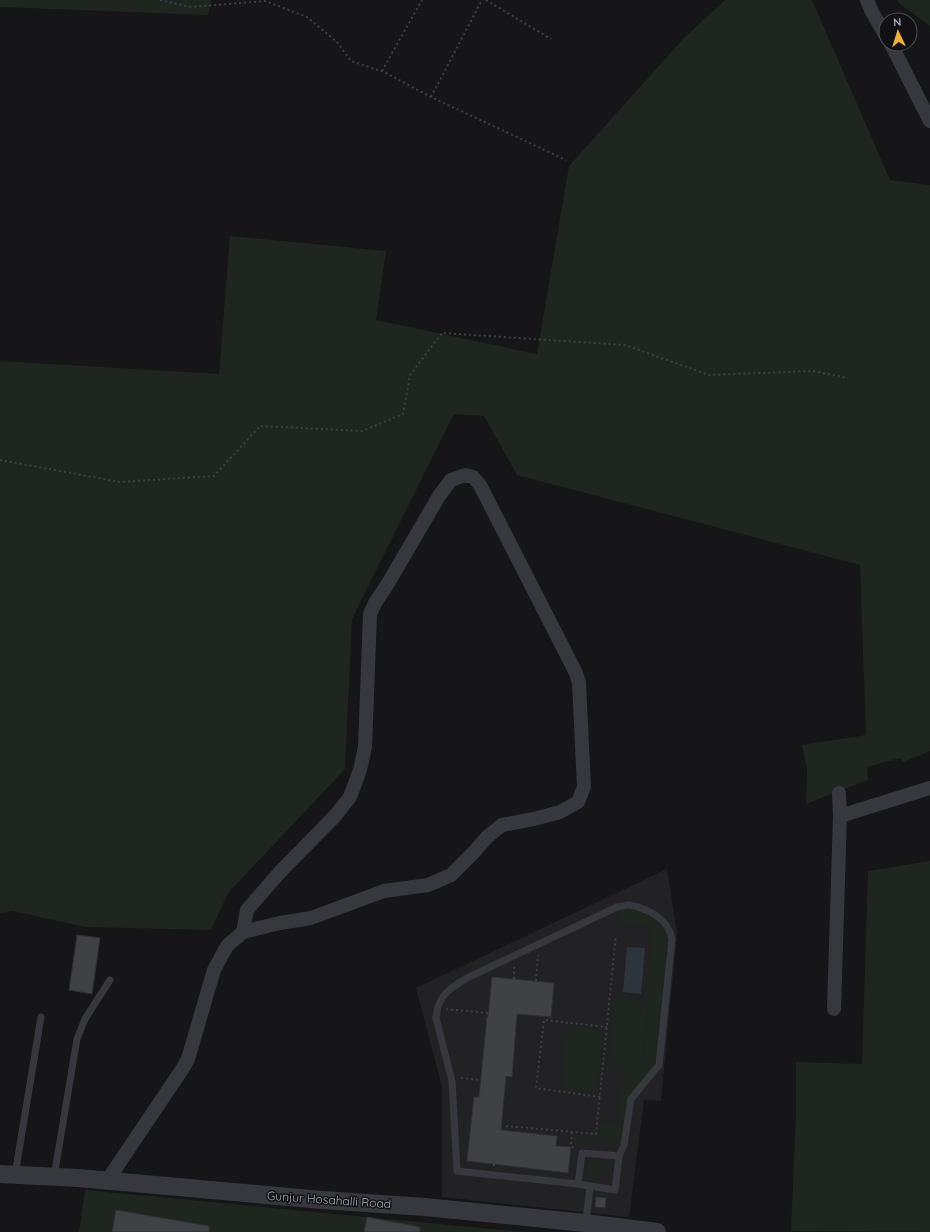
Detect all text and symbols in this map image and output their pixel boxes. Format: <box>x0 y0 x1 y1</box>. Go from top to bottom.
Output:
north arrow <box>878 12 918 52</box>
text: N <box>893 15 902 29</box>
street label: Gunjur Hosahalli Road <box>267 1188 392 1211</box>

